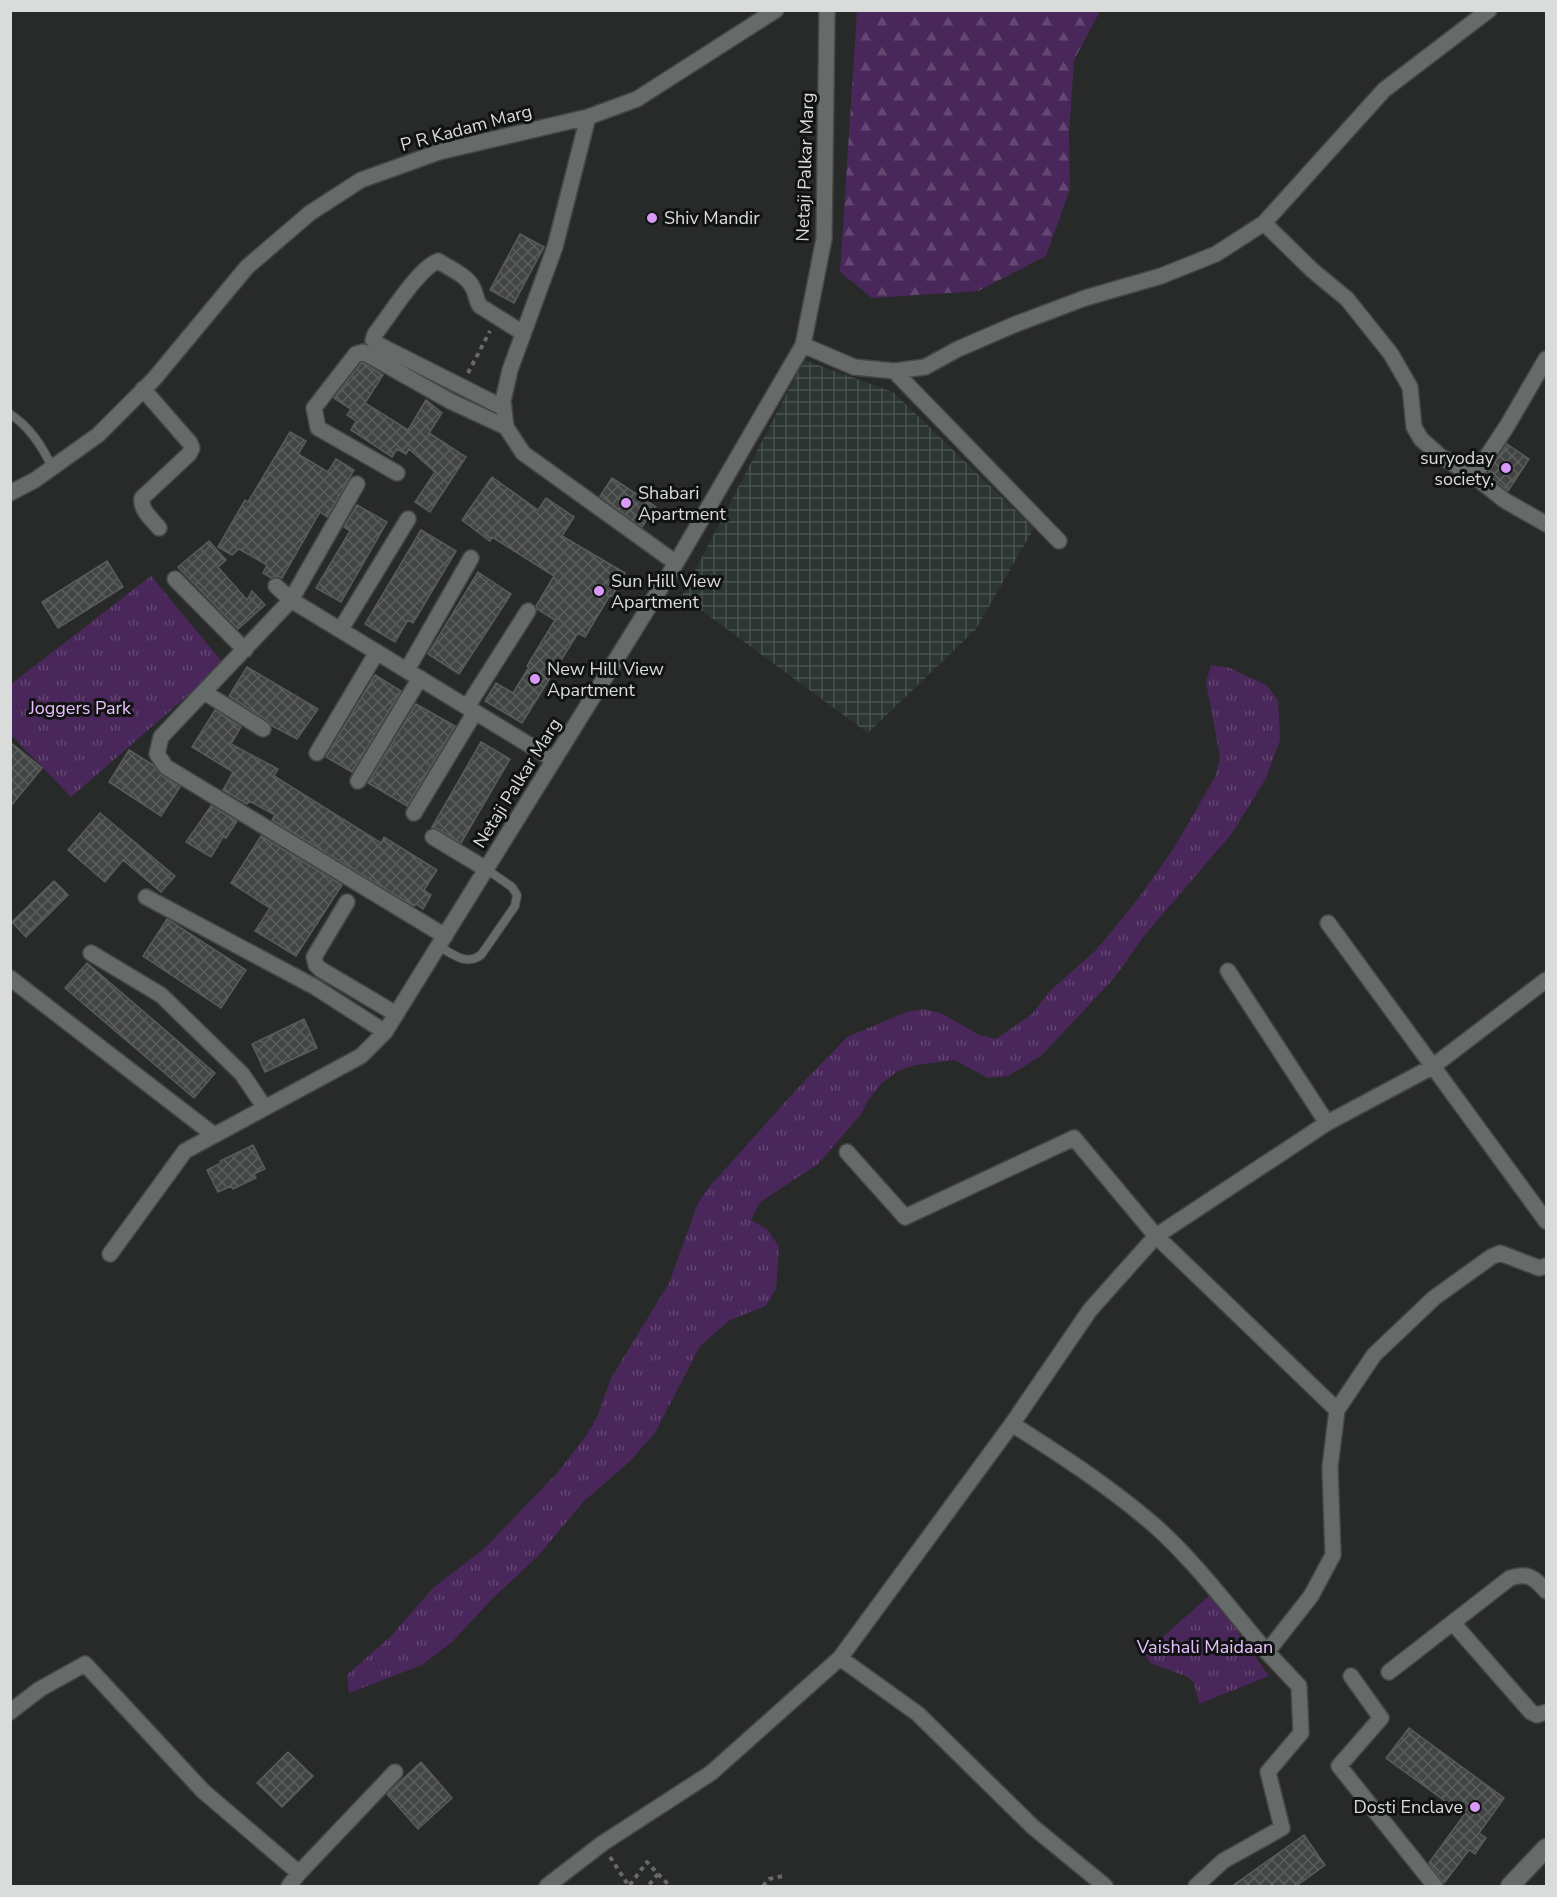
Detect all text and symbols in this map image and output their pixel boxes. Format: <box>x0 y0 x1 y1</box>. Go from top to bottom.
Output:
street label: Netaji Palkar Marg <box>790 92 820 242</box>
street label: P R Kadam Marg <box>398 99 534 157</box>
place label: Shiv Mandir <box>664 206 760 230</box>
marker: Shiv Mandir <box>645 211 659 225</box>
place label: suryoday society, <box>1420 446 1495 491</box>
marker: suryoday society, <box>1499 461 1513 475</box>
place label: Shabari Apartment <box>638 481 727 526</box>
marker: Shabari Apartment <box>619 496 633 510</box>
place label: Sun Hill View Apartment <box>611 569 721 614</box>
marker: Sun Hill View Apartment <box>592 584 606 598</box>
place label: New Hill View Apartment <box>547 657 664 702</box>
marker: New Hill View Apartment <box>528 672 542 686</box>
park label: Joggers Park <box>28 696 132 720</box>
street label: Netaji Palkar Marg <box>467 713 567 853</box>
park label: Vaishali Maidaan <box>1136 1635 1273 1659</box>
place label: Dosti Enclave <box>1353 1795 1463 1819</box>
marker: Dosti Enclave <box>1468 1800 1482 1814</box>

